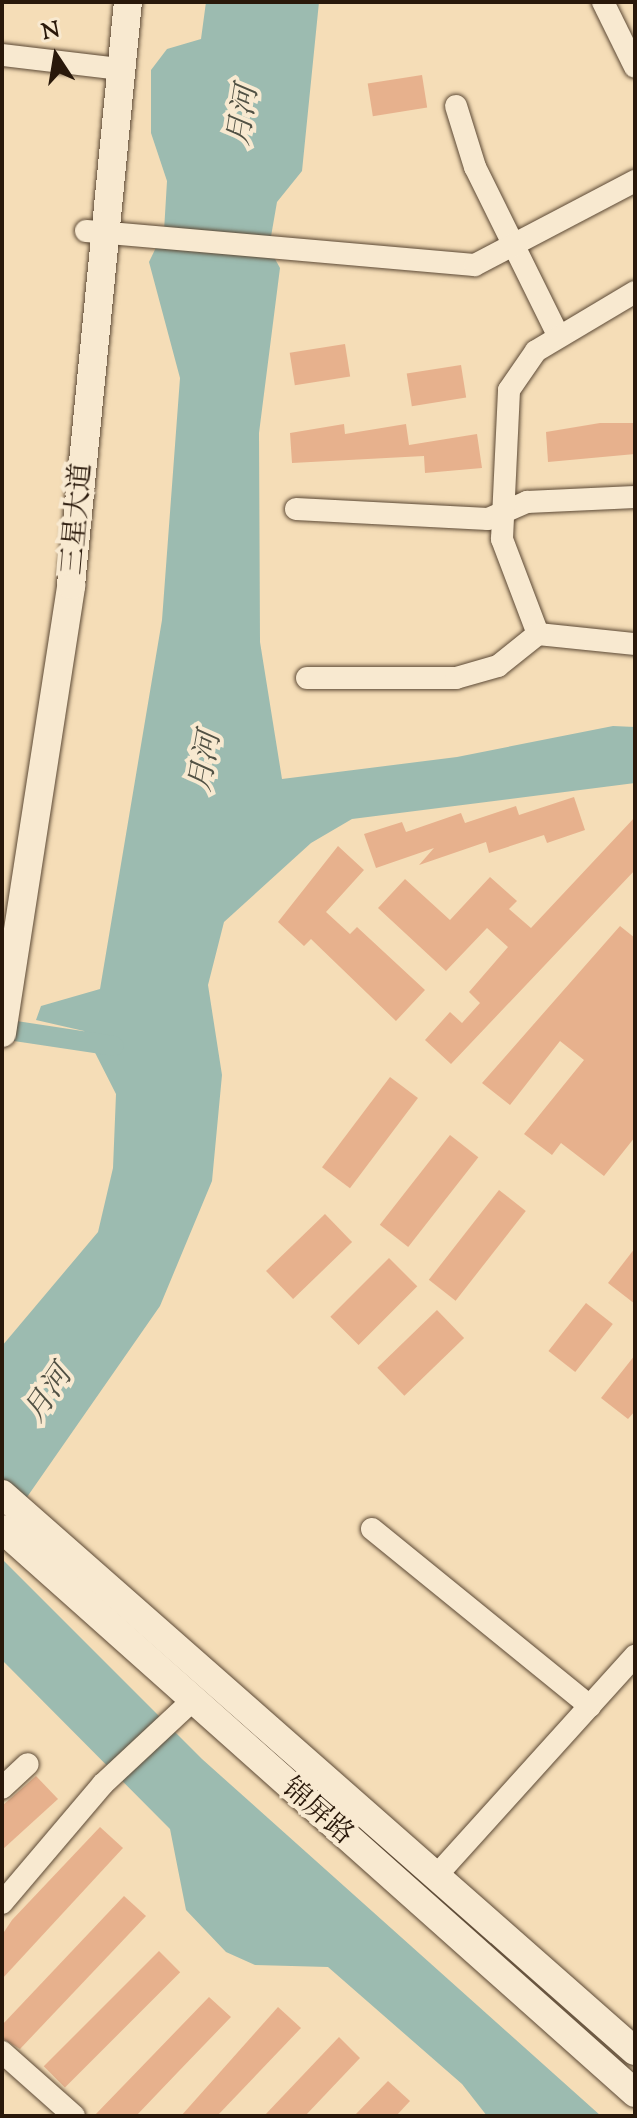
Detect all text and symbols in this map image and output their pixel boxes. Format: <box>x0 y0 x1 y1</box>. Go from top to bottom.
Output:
text: N <box>39 15 63 50</box>
north arrow <box>16 16 96 96</box>
water label: 月河 <box>223 84 267 148</box>
street label: 三星大道 <box>56 462 100 576</box>
water label: 月河 <box>184 729 230 795</box>
water label: 月河 <box>18 1360 82 1430</box>
street label: 锦屏路 <box>274 1772 360 1852</box>

